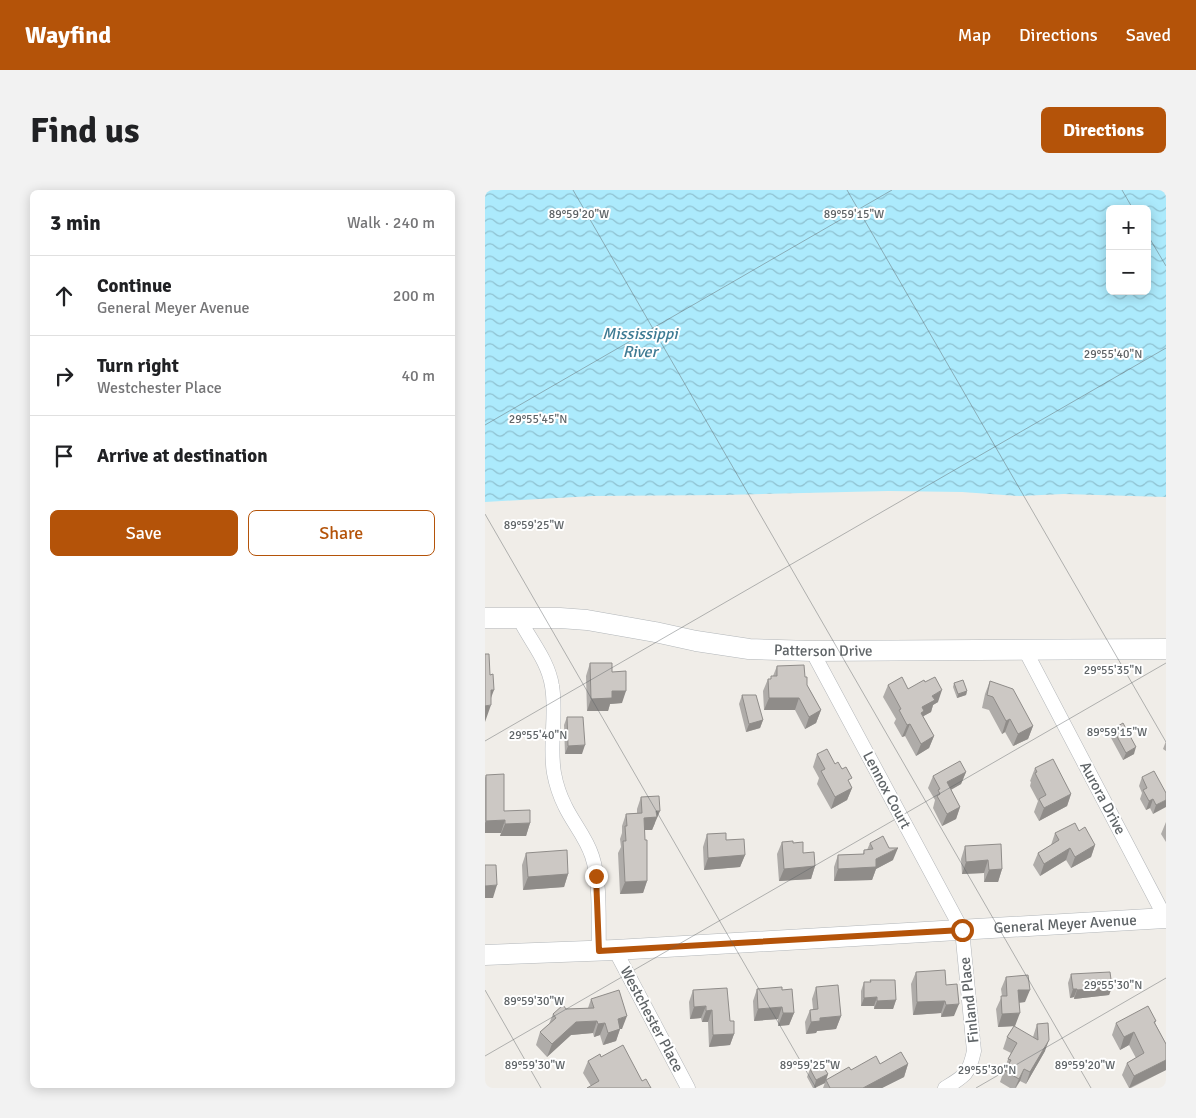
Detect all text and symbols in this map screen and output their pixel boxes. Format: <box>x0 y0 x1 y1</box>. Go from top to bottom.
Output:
text: Wayfind <box>25 20 111 50</box>
text: Map <box>958 24 991 46</box>
text: Directions <box>1019 24 1098 46</box>
text: Saved <box>1126 24 1171 46</box>
button: Directions <box>1041 107 1166 153</box>
text: Find us <box>30 109 140 152</box>
map controls <box>1106 205 1151 295</box>
button: + <box>1106 205 1151 250</box>
text: 89°59'20"W <box>549 207 609 222</box>
text: 89°59'15"W <box>824 207 884 222</box>
text: 3 min <box>50 210 101 236</box>
text: Walk · 240 m <box>347 213 435 233</box>
button: − <box>1106 250 1151 295</box>
text: Continue <box>97 274 172 298</box>
icon: ahead <box>50 282 78 310</box>
text: 200 m <box>393 286 435 306</box>
text: General Meyer Avenue <box>97 298 250 318</box>
water label: Mississippi River <box>602 324 679 362</box>
text: 29°55'40"N <box>1084 347 1142 362</box>
text: Turn right <box>97 354 179 378</box>
icon: right <box>50 362 78 390</box>
text: 40 m <box>401 366 435 386</box>
text: Westchester Place <box>97 378 222 398</box>
text: 29°55'45"N <box>509 412 567 427</box>
icon: arrive <box>50 442 78 470</box>
text: Arrive at destination <box>97 444 268 468</box>
button: Save <box>50 510 238 556</box>
button: Share <box>248 510 435 556</box>
text: 89°59'25"W <box>504 518 564 533</box>
street label: Patterson Drive <box>774 641 873 660</box>
text: 29°55'35"N <box>1084 663 1142 678</box>
text: 89°59'15"W <box>1087 725 1147 740</box>
text: 29°55'40"N <box>509 728 567 743</box>
street label: Lennox Court <box>859 748 915 832</box>
street label: Aurora Drive <box>1076 758 1130 838</box>
route end <box>585 865 608 888</box>
street label: General Meyer Avenue <box>993 911 1137 937</box>
route start <box>951 919 974 942</box>
street label: Finland Place <box>956 956 982 1044</box>
street label: Westchester Place <box>617 963 687 1075</box>
text: 29°55'30"N <box>1084 978 1142 993</box>
text: 89°59'30"W <box>504 994 564 1009</box>
text: 89°59'30"W <box>505 1058 565 1073</box>
text: 89°59'25"W <box>780 1058 840 1073</box>
text: 89°59'20"W <box>1055 1058 1115 1073</box>
text: 29°55'30"N <box>958 1063 1016 1078</box>

